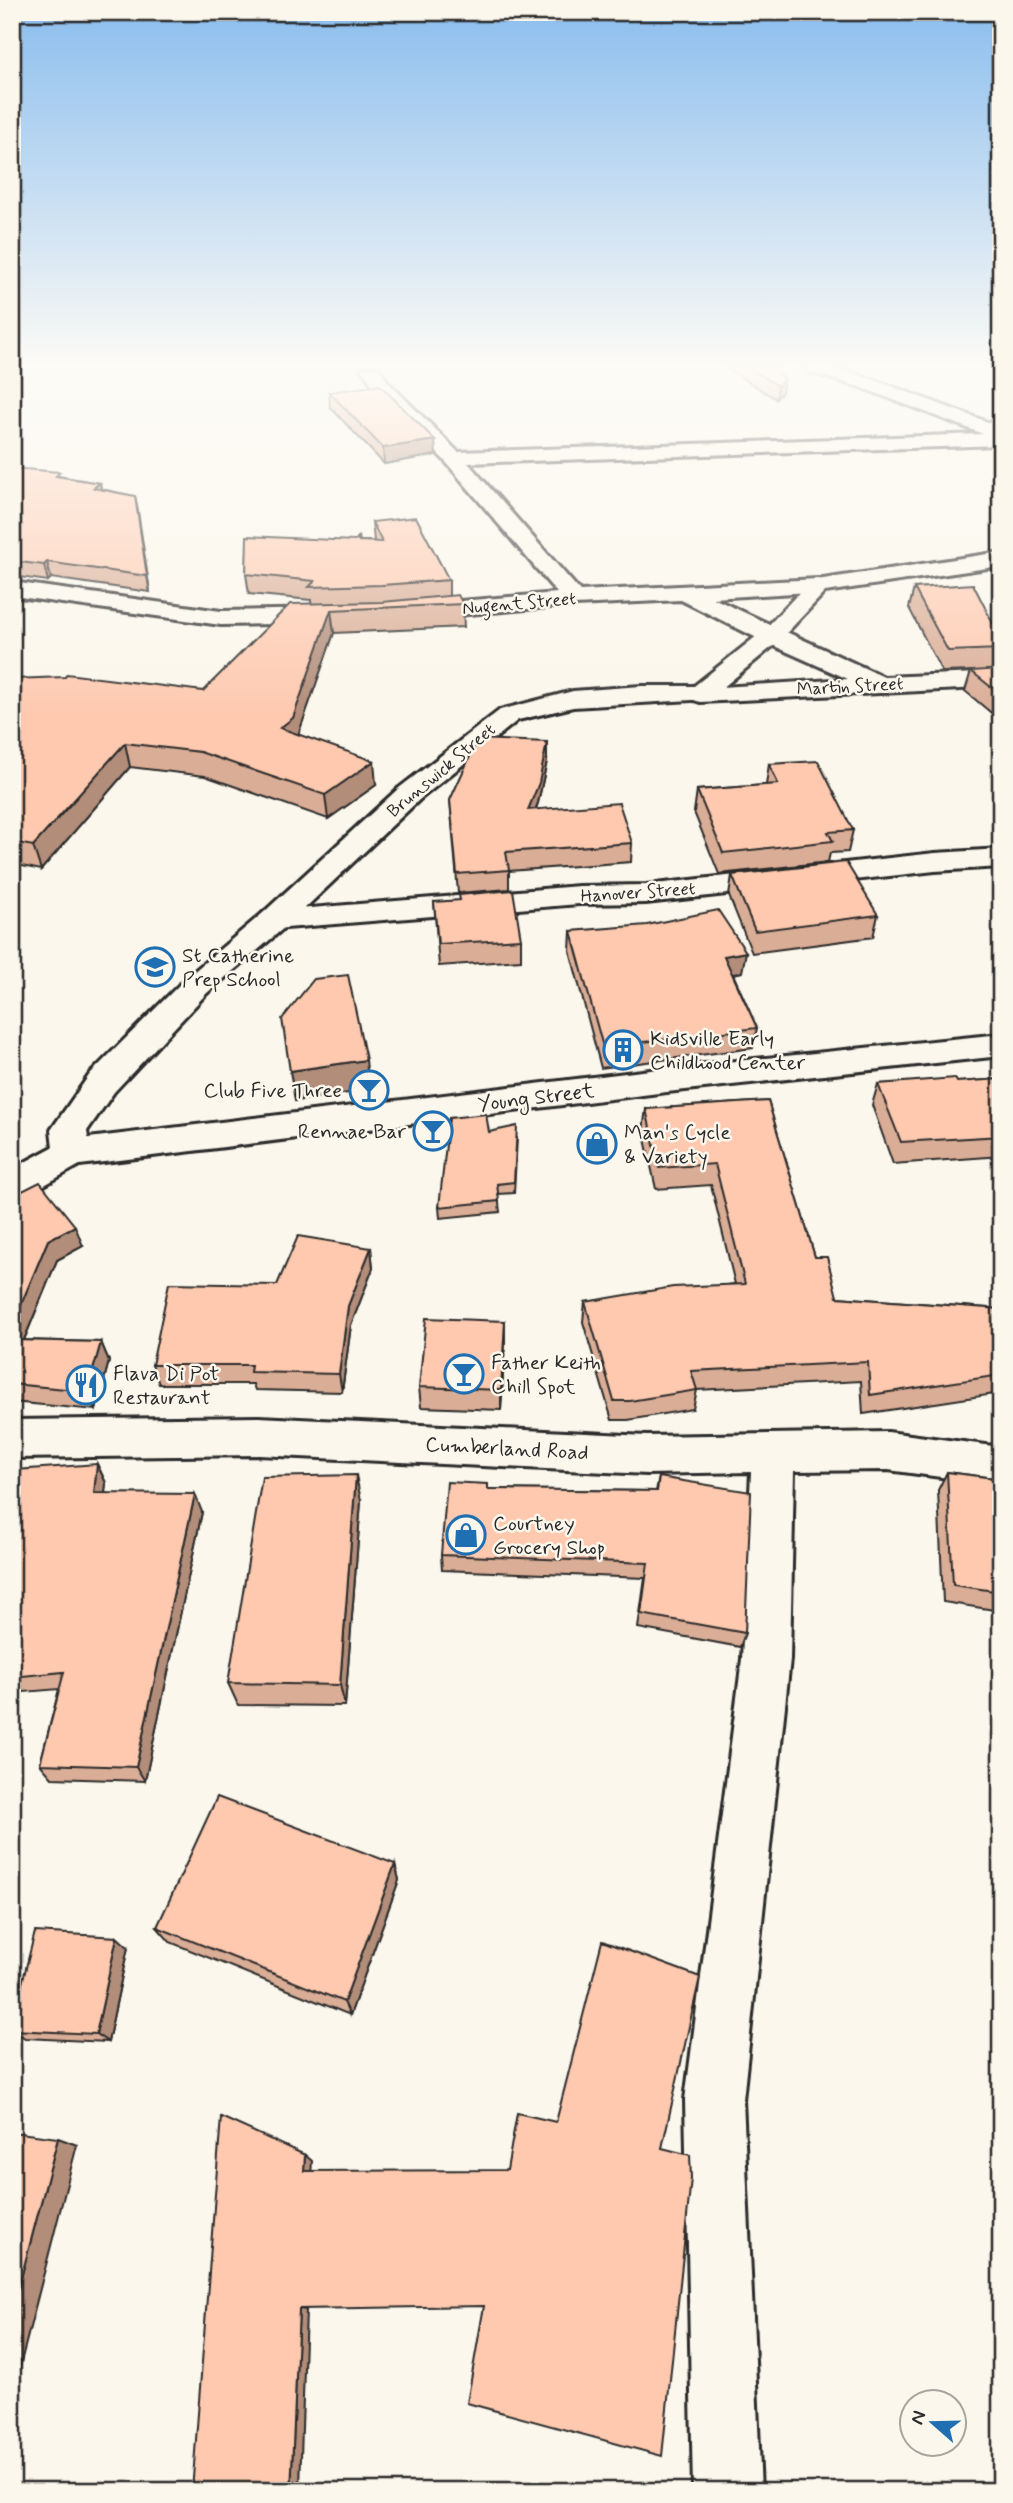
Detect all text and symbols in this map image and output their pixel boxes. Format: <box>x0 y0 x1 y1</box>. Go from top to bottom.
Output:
street label: Nugent Street <box>461 587 577 623</box>
street label: Martin Street <box>796 672 904 702</box>
street label: Brunswick Street <box>382 718 501 823</box>
street label: Hanover Street <box>580 877 696 909</box>
place label: St Catherine Prep School <box>182 942 294 994</box>
school or university icon: St Catherine Prep School <box>134 946 176 988</box>
place label: Kidsville Early Childhood Center <box>650 1025 806 1077</box>
building icon: Kidsville Early Childhood Center <box>602 1029 644 1071</box>
bar icon: Club Five Three <box>348 1069 390 1111</box>
place label: Club Five Three <box>204 1077 342 1105</box>
street label: Young Street <box>476 1077 597 1120</box>
bar icon: Rennae Bar <box>412 1110 454 1152</box>
place label: Rennae Bar <box>298 1118 406 1146</box>
place label: Man's Cycle & Variety <box>624 1119 731 1171</box>
shop icon: Man's Cycle & Variety <box>576 1123 618 1165</box>
place label: Father Keith Chill Spot <box>491 1349 601 1401</box>
bar icon: Father Keith Chill Spot <box>443 1353 485 1395</box>
place label: Flava Di Pot Restaurant <box>113 1360 219 1412</box>
restaurant icon: Flava Di Pot Restaurant <box>65 1364 107 1406</box>
street label: Cumberland Road <box>425 1431 589 1467</box>
place label: Courtney Grocery Shop <box>493 1510 605 1562</box>
shop icon: Courtney Grocery Shop <box>445 1514 487 1556</box>
north arrow <box>898 2388 968 2458</box>
text: N <box>905 2407 932 2428</box>

